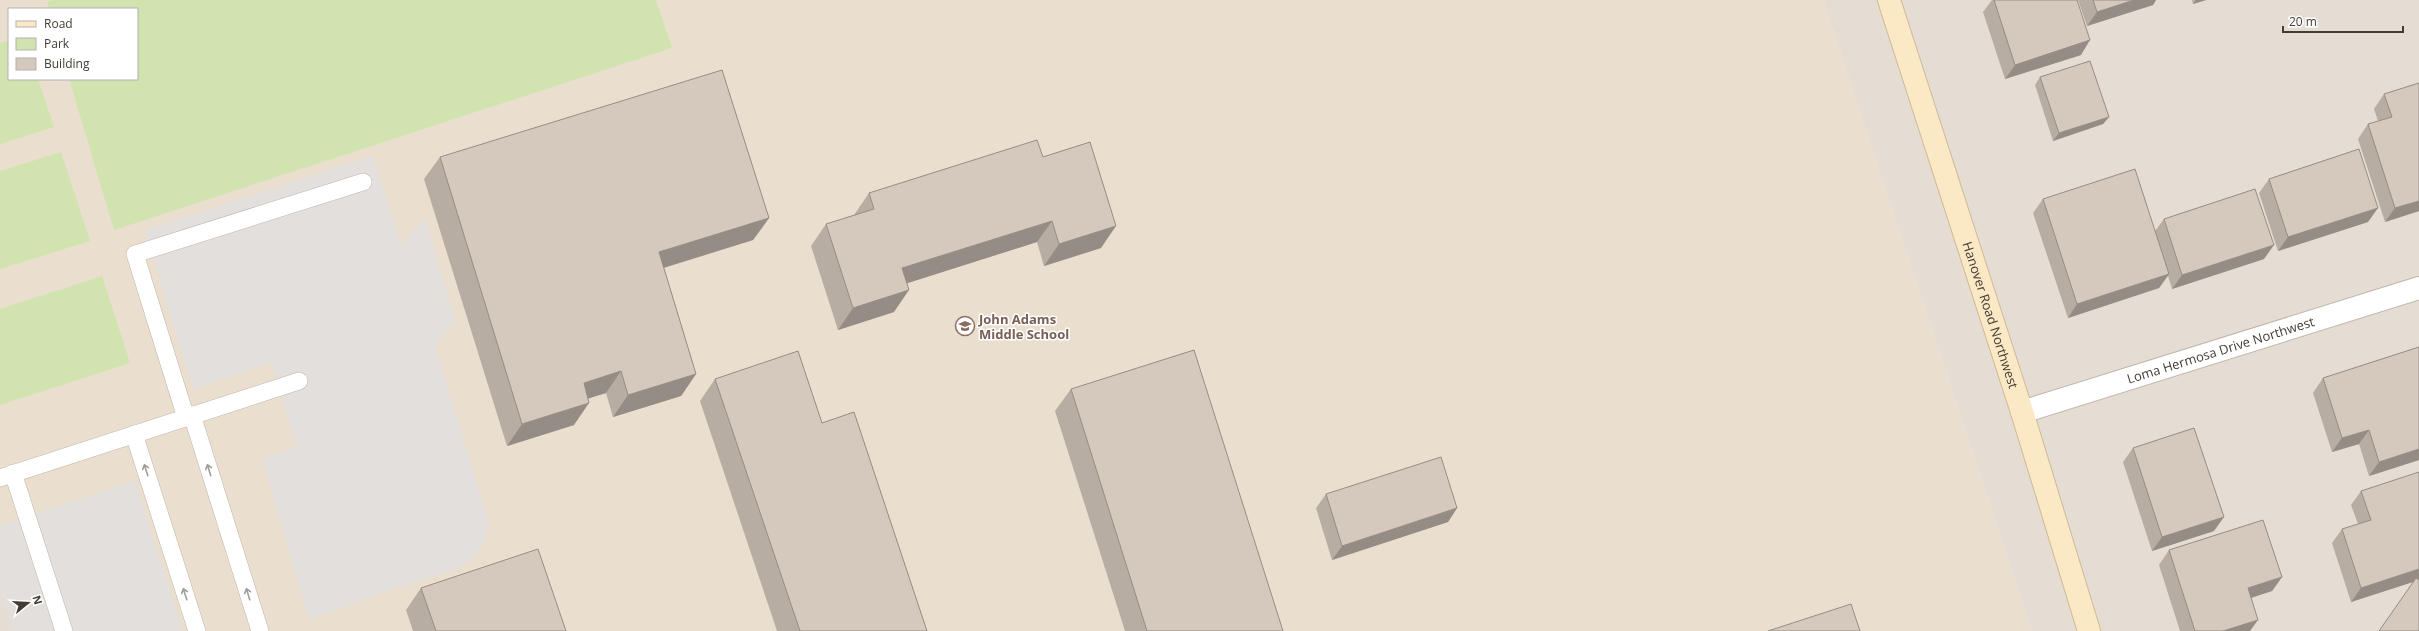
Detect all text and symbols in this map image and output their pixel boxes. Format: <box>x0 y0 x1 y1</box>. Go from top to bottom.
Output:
legend <box>8 8 138 80</box>
scale bar <box>2283 8 2403 34</box>
text: 20 m <box>2289 13 2317 30</box>
text: Road <box>44 15 73 32</box>
text: Park <box>44 35 70 52</box>
text: Building <box>44 55 90 72</box>
street label: Hanover Road Northwest <box>1959 239 2023 391</box>
place label: John Adams Middle School <box>978 310 1069 343</box>
street label: Loma Hermosa Drive Northwest <box>2125 312 2317 388</box>
school or university icon: John Adams Middle School <box>954 315 976 337</box>
one-way arrow <box>205 463 212 476</box>
one-way arrow <box>142 464 149 477</box>
north arrow <box>8 583 48 623</box>
one-way arrow <box>244 587 251 600</box>
one-way arrow <box>181 588 188 601</box>
text: N <box>29 593 47 606</box>

